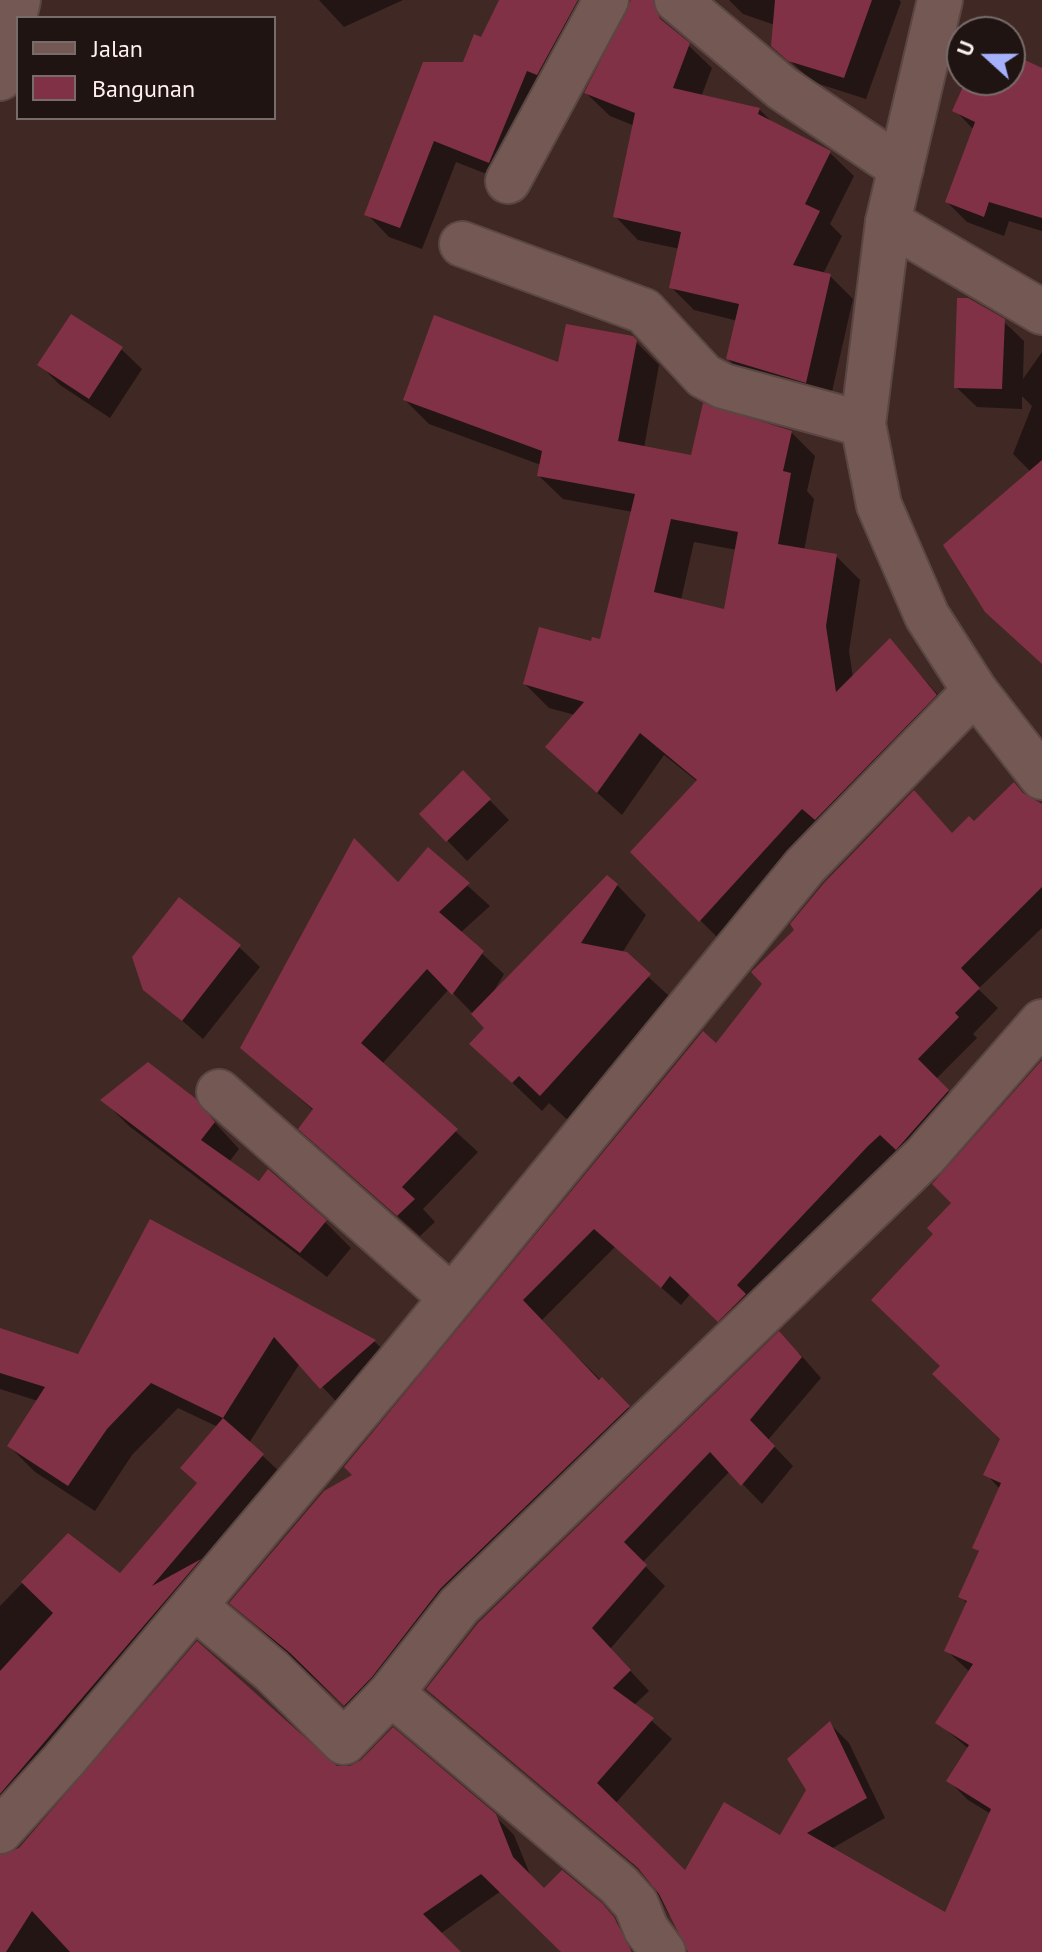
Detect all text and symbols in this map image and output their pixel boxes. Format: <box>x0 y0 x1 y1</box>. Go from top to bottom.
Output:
legend <box>16 16 276 120</box>
north arrow <box>946 16 1026 96</box>
text: Jalan <box>92 33 143 64</box>
text: U <box>950 37 981 60</box>
text: Bangunan <box>92 73 195 104</box>

